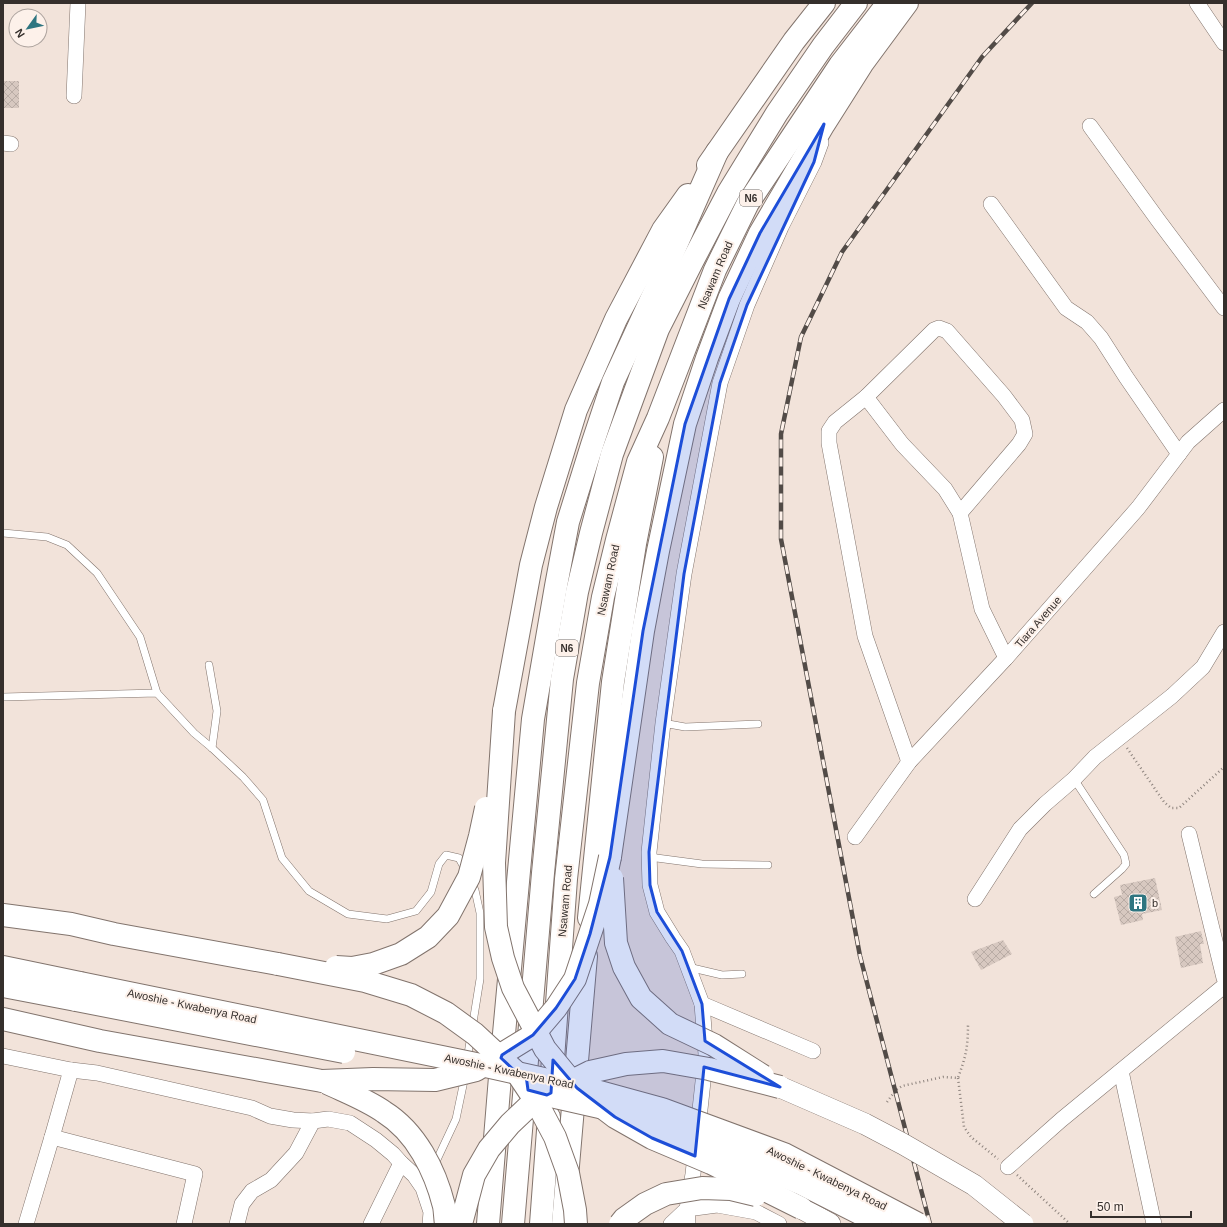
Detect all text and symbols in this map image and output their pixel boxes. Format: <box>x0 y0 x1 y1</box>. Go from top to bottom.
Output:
north arrow <box>8 8 48 48</box>
text: N <box>12 27 27 40</box>
road number: N6 <box>740 190 762 206</box>
street label: Nsawam Road <box>695 239 735 311</box>
street label: Nsawam Road <box>595 543 621 617</box>
street label: Tiara Avenue <box>1012 594 1064 650</box>
road number: N6 <box>556 640 578 656</box>
street label: Nsawam Road <box>556 865 574 937</box>
building icon: b <box>1127 892 1149 914</box>
place label: b <box>1152 897 1158 909</box>
street label: Awoshie - Kwabenya Road <box>126 986 258 1026</box>
street label: Awoshie - Kwabenya Road <box>443 1051 575 1091</box>
street label: Awoshie - Kwabenya Road <box>765 1144 889 1212</box>
scale bar <box>1091 1193 1191 1219</box>
text: 50 m <box>1097 1200 1124 1214</box>

